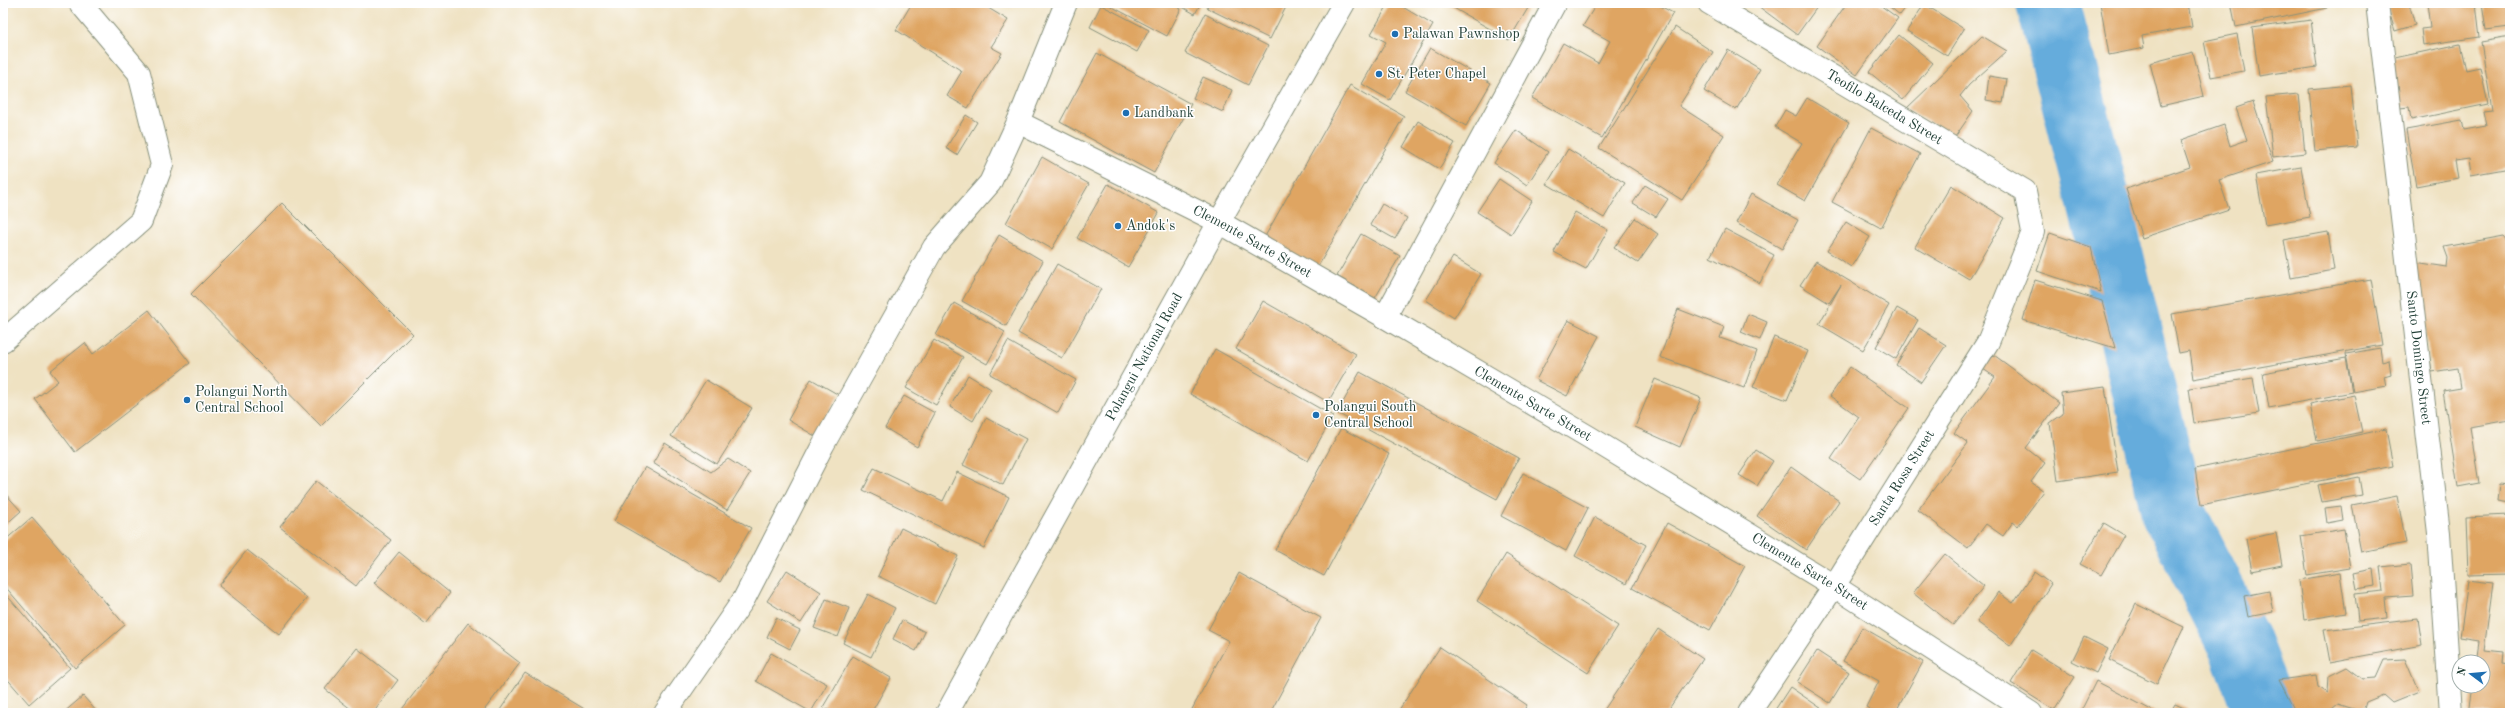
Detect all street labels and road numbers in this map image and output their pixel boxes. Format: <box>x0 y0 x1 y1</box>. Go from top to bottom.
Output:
street label: Teofilo Balceda Street <box>1824 67 1945 147</box>
street label: Clemente Sarte Street <box>1190 203 1314 280</box>
street label: Santo Domingo Street <box>2404 290 2433 425</box>
street label: Polangui National Road <box>1103 291 1185 423</box>
street label: Clemente Sarte Street <box>1471 364 1594 444</box>
street label: Santa Rosa Street <box>1867 428 1937 528</box>
street label: Clemente Sarte Street <box>1749 531 1870 613</box>

